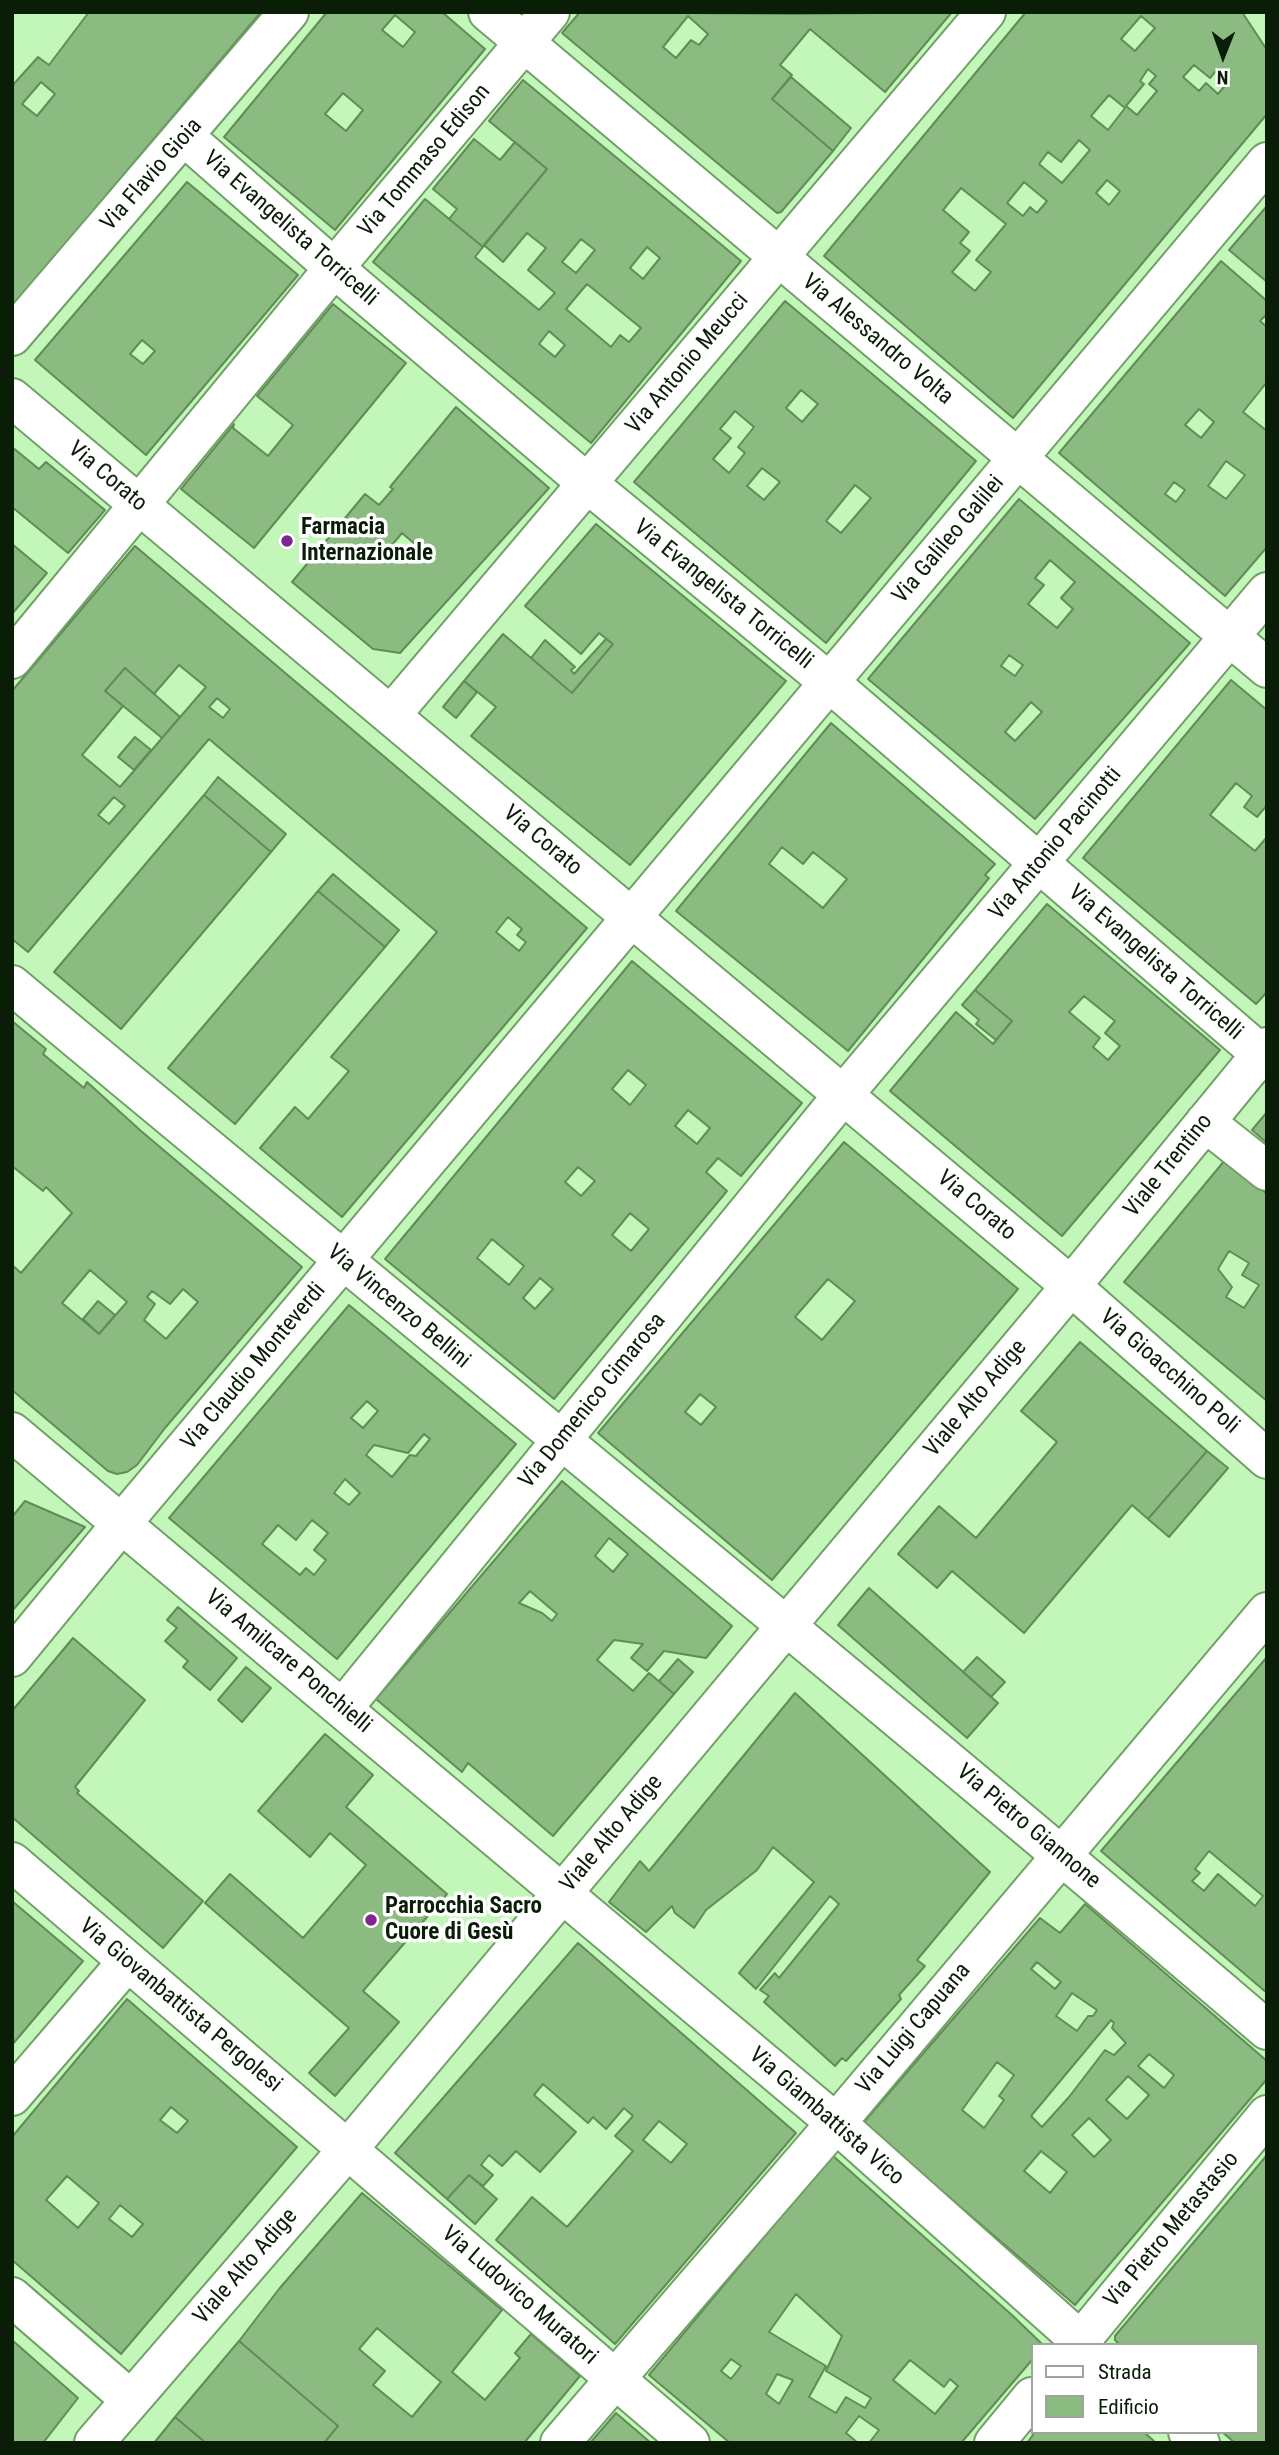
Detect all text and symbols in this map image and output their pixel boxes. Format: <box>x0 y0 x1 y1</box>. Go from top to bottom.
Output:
north arrow <box>1188 21 1258 91</box>
text: N <box>1217 66 1229 89</box>
street label: Via Tommaso Edison <box>353 79 497 243</box>
street label: Via Flavio Gioia <box>96 113 208 237</box>
street label: Via Evangelista Torricelli <box>197 146 383 312</box>
street label: Via Alessandro Volta <box>796 269 958 411</box>
street label: Via Antonio Meucci <box>621 288 755 440</box>
street label: Via Corato <box>62 436 152 518</box>
street label: Via Galileo Galilei <box>887 470 1011 610</box>
place label: Farmacia Internazionale <box>301 514 433 568</box>
street label: Via Evangelista Torricelli <box>628 514 818 676</box>
marker: Farmacia Internazionale <box>279 533 295 549</box>
street label: Via Antonio Pacinotti <box>984 762 1128 926</box>
street label: Via Corato <box>497 800 587 882</box>
street label: Via Evangelista Torricelli <box>1062 880 1248 1046</box>
street label: Viale Trentino <box>1119 1109 1219 1223</box>
street label: Via Corato <box>931 1165 1021 1247</box>
street label: Via Vincenzo Bellini <box>321 1239 475 1375</box>
street label: Via Claudio Monteverdi <box>176 1278 332 1456</box>
street label: Via Gioacchino Poli <box>1093 1304 1245 1440</box>
street label: Via Domenico Cimarosa <box>514 1308 672 1494</box>
street label: Viale Alto Adige <box>919 1335 1033 1463</box>
street label: Via Amilcare Ponchielli <box>199 1584 377 1740</box>
street label: Via Pietro Giannone <box>950 1759 1106 1895</box>
street label: Viale Alto Adige <box>555 1770 669 1898</box>
place label: Parrocchia Sacro Cuore di Gesù <box>385 1893 542 1947</box>
marker: Parrocchia Sacro Cuore di Gesù <box>363 1912 379 1928</box>
street label: Via Giovanbattista Pergolesi <box>73 1913 287 2099</box>
street label: Via Luigi Capuana <box>851 1958 977 2100</box>
street label: Via Giambattista Vico <box>743 2042 909 2192</box>
street label: Via Pietro Metastasio <box>1099 2146 1245 2314</box>
street label: Viale Alto Adige <box>188 2203 304 2331</box>
street label: Via Ludovico Muratori <box>435 2221 603 2371</box>
legend <box>1030 2343 1258 2434</box>
text: Strada <box>1098 2360 1152 2384</box>
text: Edificio <box>1098 2395 1159 2419</box>

